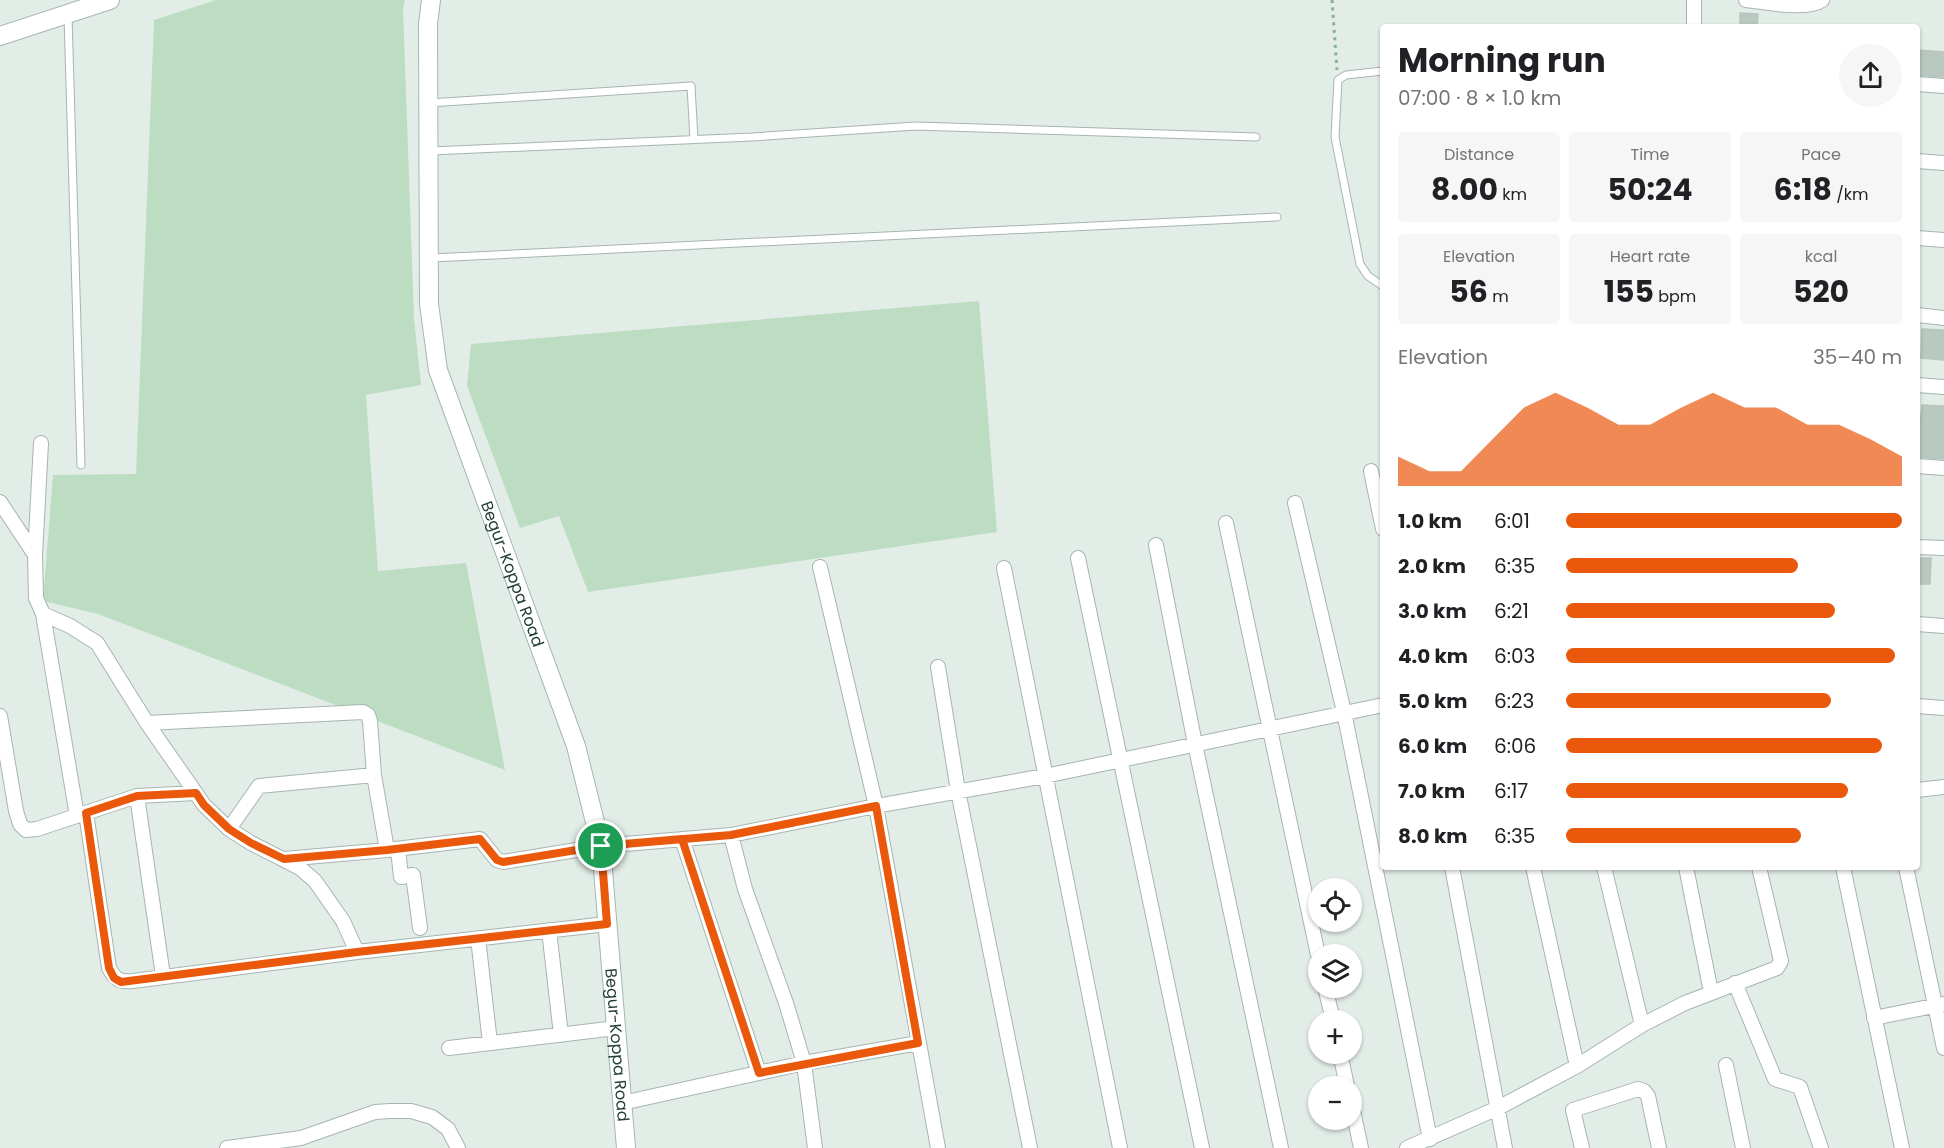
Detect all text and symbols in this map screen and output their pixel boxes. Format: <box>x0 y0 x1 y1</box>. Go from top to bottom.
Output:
text: Morning run <box>1398 37 1606 84</box>
button: share <box>1839 44 1902 107</box>
text: 07:00 · 8 × 1.0 km <box>1398 84 1561 112</box>
text: Distance <box>1444 143 1514 166</box>
text: Time <box>1631 143 1670 166</box>
text: Pace <box>1801 143 1841 166</box>
text: 8.00 <box>1431 168 1498 211</box>
text: 50:24 <box>1607 168 1693 211</box>
text: 6:18 <box>1774 168 1832 211</box>
text: km <box>1498 183 1527 206</box>
text: /km <box>1832 183 1868 206</box>
text: Elevation <box>1443 245 1515 268</box>
text: Heart rate <box>1610 245 1690 268</box>
text: kcal <box>1805 245 1837 268</box>
text: 56 <box>1449 270 1488 313</box>
text: 155 <box>1604 270 1654 313</box>
text: 520 <box>1793 270 1849 313</box>
text: m <box>1488 285 1509 308</box>
text: bpm <box>1654 285 1696 308</box>
text: Elevation <box>1398 343 1488 371</box>
text: 35–40 m <box>1813 343 1902 371</box>
street label: Begur-Koppa Road <box>476 498 550 650</box>
text: 1.0 km <box>1398 507 1462 535</box>
text: 6:01 <box>1494 507 1530 535</box>
text: 2.0 km <box>1398 552 1466 580</box>
text: 6:35 <box>1494 552 1535 580</box>
text: 3.0 km <box>1398 597 1467 625</box>
text: 6:21 <box>1494 597 1529 625</box>
text: 4.0 km <box>1398 642 1468 670</box>
text: 6:03 <box>1494 642 1535 670</box>
text: 5.0 km <box>1398 687 1467 715</box>
text: 6:23 <box>1494 687 1534 715</box>
text: 6.0 km <box>1398 732 1467 760</box>
text: 6:06 <box>1494 732 1536 760</box>
text: 7.0 km <box>1398 777 1465 805</box>
text: 6:17 <box>1494 777 1528 805</box>
pin <box>575 820 626 871</box>
text: 8.0 km <box>1398 822 1467 850</box>
text: 6:35 <box>1494 822 1535 850</box>
icon: arrive <box>584 829 617 862</box>
map controls <box>1308 878 1362 1130</box>
button: locate <box>1308 878 1362 932</box>
button: layers <box>1308 944 1362 998</box>
street label: Begur-Koppa Road <box>600 967 635 1123</box>
button: + <box>1308 1010 1362 1064</box>
button: − <box>1308 1076 1362 1130</box>

